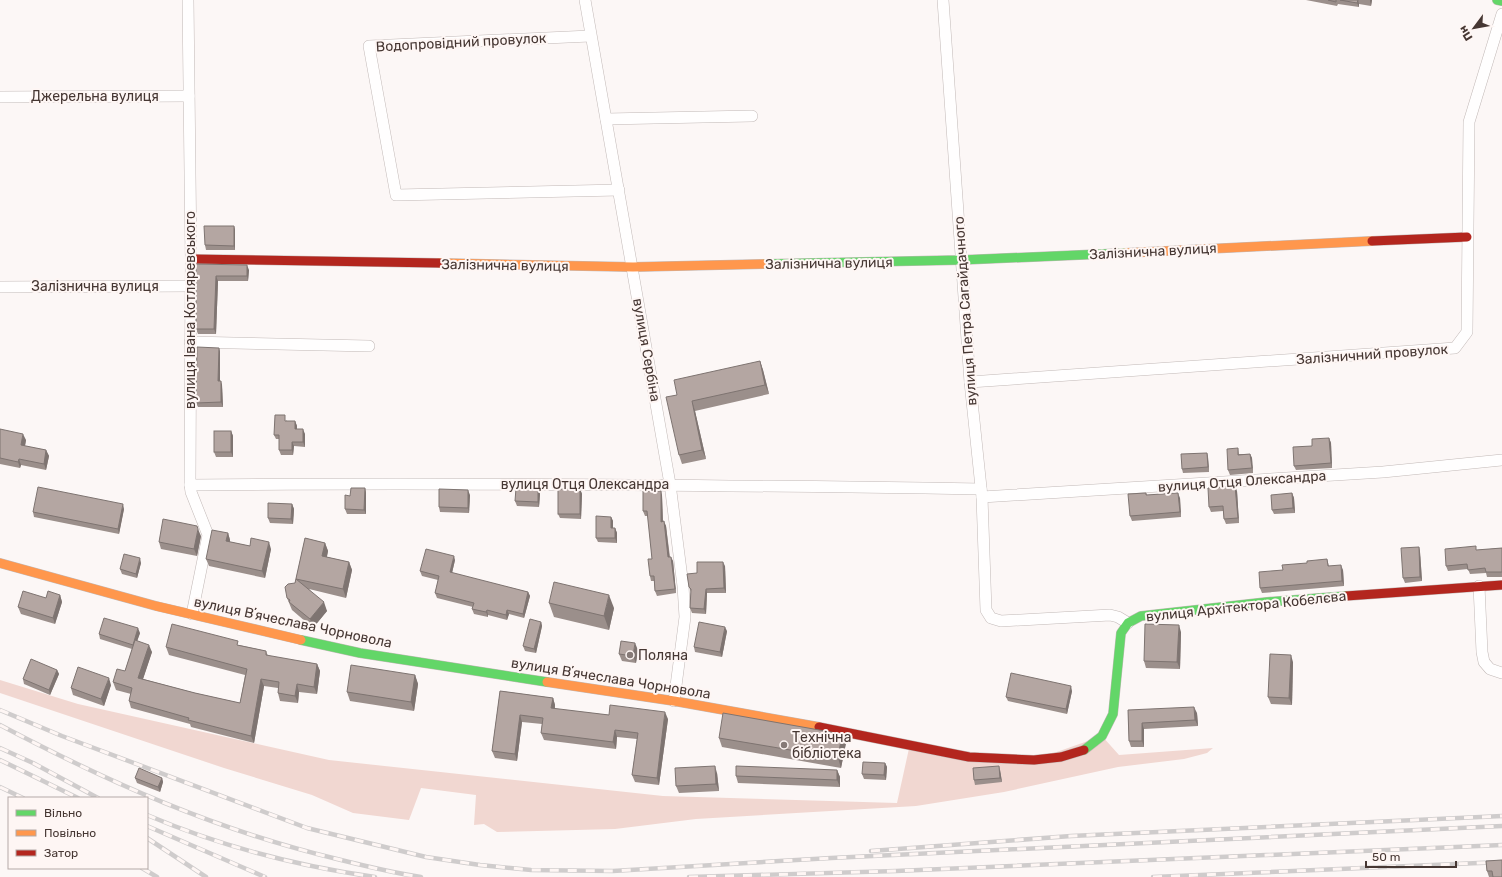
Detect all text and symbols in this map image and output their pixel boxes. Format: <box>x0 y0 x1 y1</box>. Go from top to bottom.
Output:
north arrow <box>1454 8 1494 48</box>
text: Пн <box>1456 23 1475 43</box>
street label: Водопровідний провулок <box>375 30 547 55</box>
street label: Джерельна вулиця <box>31 88 159 105</box>
street label: вулиця Івана Котляревського <box>182 211 199 409</box>
street label: вулиця Петра Сагайдачного <box>950 216 981 406</box>
street label: Залізнична вулиця <box>1089 240 1217 263</box>
street label: Залізнична вулиця <box>765 254 893 273</box>
street label: Залізнична вулиця <box>441 256 569 275</box>
street label: Залізнична вулиця <box>31 278 159 295</box>
street label: вулиця Сербіна <box>629 297 664 403</box>
street label: Залізничний провулок <box>1295 341 1449 368</box>
street label: вулиця Отця Олександра <box>1157 467 1327 496</box>
street label: вулиця Отця Олександра <box>501 476 669 493</box>
street label: вулиця Архітектора Кобелєва <box>1145 588 1347 625</box>
street label: вулиця Вʼячеслава Чорновола <box>192 593 393 652</box>
place label: Поляна <box>638 647 688 664</box>
marker: Поляна <box>625 650 635 660</box>
street label: вулиця Вʼячеслава Чорновола <box>510 654 712 703</box>
place label: Технічна бібліотека <box>792 729 861 762</box>
marker: Технічна бібліотека <box>779 740 789 750</box>
legend <box>8 797 148 869</box>
text: Вільно <box>44 806 82 820</box>
text: Повільно <box>44 826 96 840</box>
scale bar <box>1366 843 1456 869</box>
text: Затор <box>44 846 78 860</box>
text: 50 m <box>1372 850 1400 864</box>

